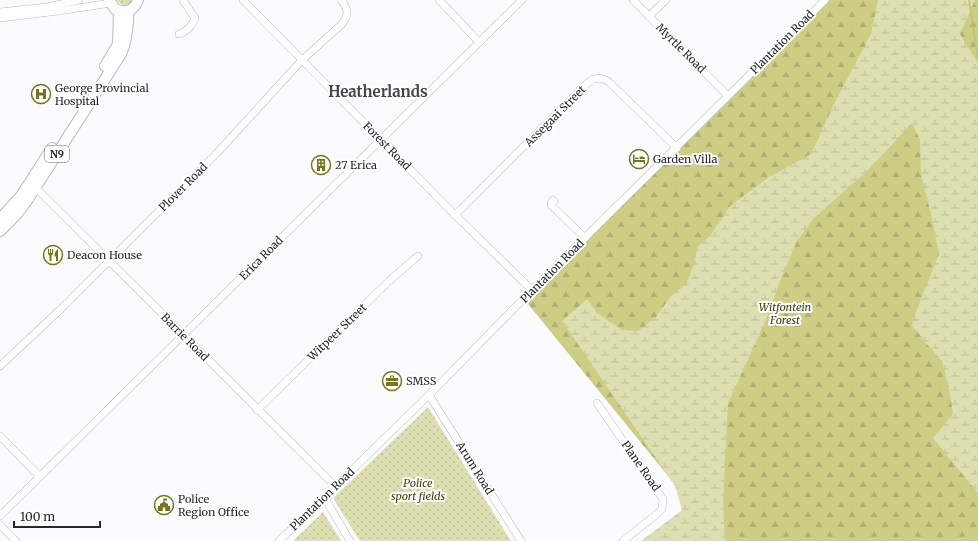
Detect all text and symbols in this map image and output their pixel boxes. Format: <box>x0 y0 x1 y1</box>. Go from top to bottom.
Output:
street label: Plantation Road <box>747 7 817 77</box>
street label: Myrtle Road <box>653 20 709 76</box>
place label: George Provincial Hospital <box>55 81 149 108</box>
district label: Heatherlands <box>328 82 428 101</box>
street label: Assegaai Street <box>521 82 589 150</box>
hospital icon: George Provincial Hospital <box>30 83 52 105</box>
street label: Forest Road <box>360 119 414 173</box>
road number: N9 <box>45 146 69 162</box>
hotel icon: Garden Villa <box>628 148 650 170</box>
place label: Garden Villa <box>653 152 717 166</box>
building icon: 27 Erica <box>310 154 332 176</box>
place label: 27 Erica <box>335 158 377 172</box>
street label: Plover Road <box>156 160 210 214</box>
street label: Erica Road <box>236 233 286 283</box>
street label: Plantation Road <box>517 236 587 306</box>
restaurant icon: Deacon House <box>42 244 64 266</box>
place label: Deacon House <box>67 248 142 262</box>
street label: Witpeer Street <box>304 300 370 364</box>
park label: Witfontein Forest <box>759 300 812 327</box>
street label: Barrie Road <box>158 310 212 364</box>
office icon: SMSS <box>381 370 403 392</box>
place label: SMSS <box>406 374 437 388</box>
street label: Arum Road <box>453 438 497 497</box>
street label: Plane Road <box>618 438 664 494</box>
street label: Plantation Road <box>287 464 357 533</box>
park label: Police sport fields <box>391 476 446 503</box>
place label: Police Region Office <box>178 492 249 519</box>
public building icon: Police Region Office <box>153 494 175 516</box>
scale bar <box>14 503 100 529</box>
text: 100 m <box>20 509 55 524</box>

